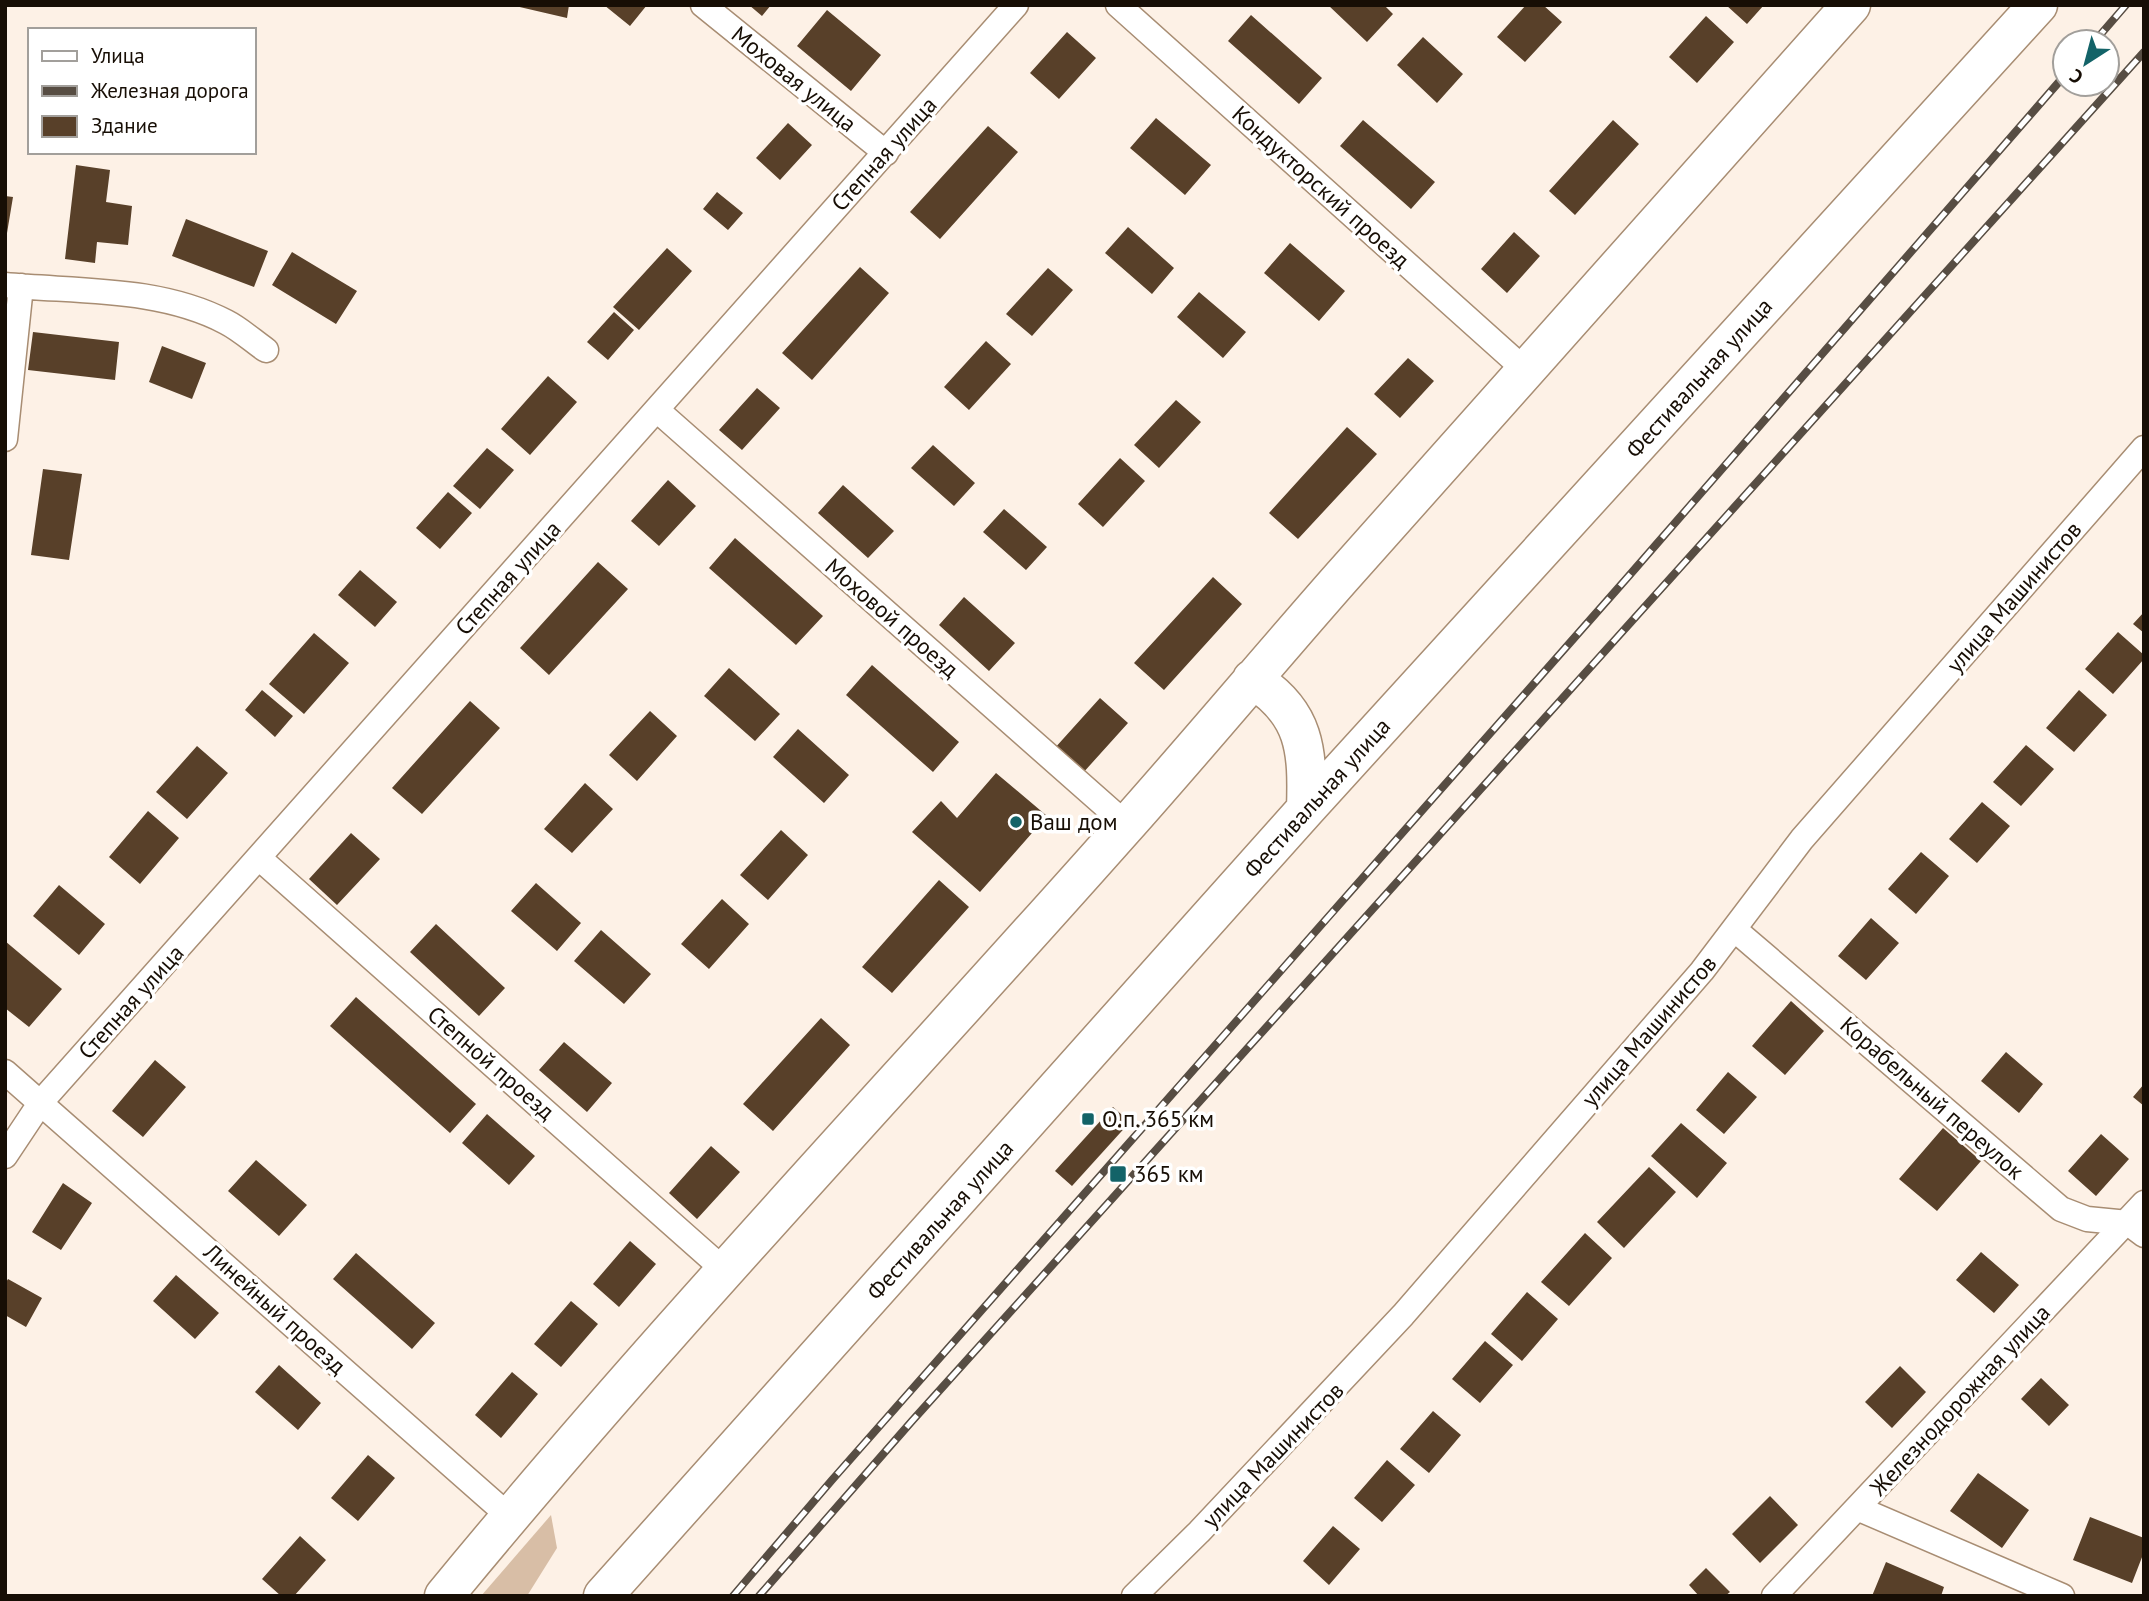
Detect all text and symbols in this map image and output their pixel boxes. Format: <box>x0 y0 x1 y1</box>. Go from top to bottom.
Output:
street label: Моховая улица <box>726 19 863 138</box>
legend <box>28 28 256 154</box>
north arrow <box>2051 28 2121 98</box>
text: Улица <box>91 42 145 69</box>
text: С <box>2064 64 2087 90</box>
text: Железная дорога <box>90 77 249 104</box>
street label: Степная улица <box>825 90 943 217</box>
street label: Кондукторский проезд <box>1227 99 1416 274</box>
text: Здание <box>91 112 158 139</box>
street label: Фестивальная улица <box>1619 292 1778 464</box>
street label: Степная улица <box>449 514 567 641</box>
street label: улица Машинистов <box>1940 515 2087 678</box>
street label: Моховой проезд <box>820 552 965 684</box>
street label: Фестивальная улица <box>1237 712 1396 884</box>
place label: Ваш дом <box>1030 807 1118 836</box>
marker: Ваш дом <box>1008 814 1024 830</box>
street label: Степная улица <box>72 938 190 1065</box>
street label: улица Машинистов <box>1575 949 1722 1112</box>
street label: Степной проезд <box>422 999 561 1126</box>
street label: Корабельный переулок <box>1835 1010 2030 1185</box>
place label: О.п. 365 км <box>1102 1104 1214 1133</box>
marker: О.п. 365 км <box>1080 1111 1096 1127</box>
street label: Фестивальная улица <box>860 1134 1019 1306</box>
place label: 365 км <box>1134 1159 1204 1188</box>
marker: 365 км <box>1108 1164 1128 1184</box>
street label: Линейный проезд <box>198 1237 352 1380</box>
street label: Железнодорожная улица <box>1863 1298 2056 1502</box>
street label: улица Машинистов <box>1196 1376 1350 1534</box>

